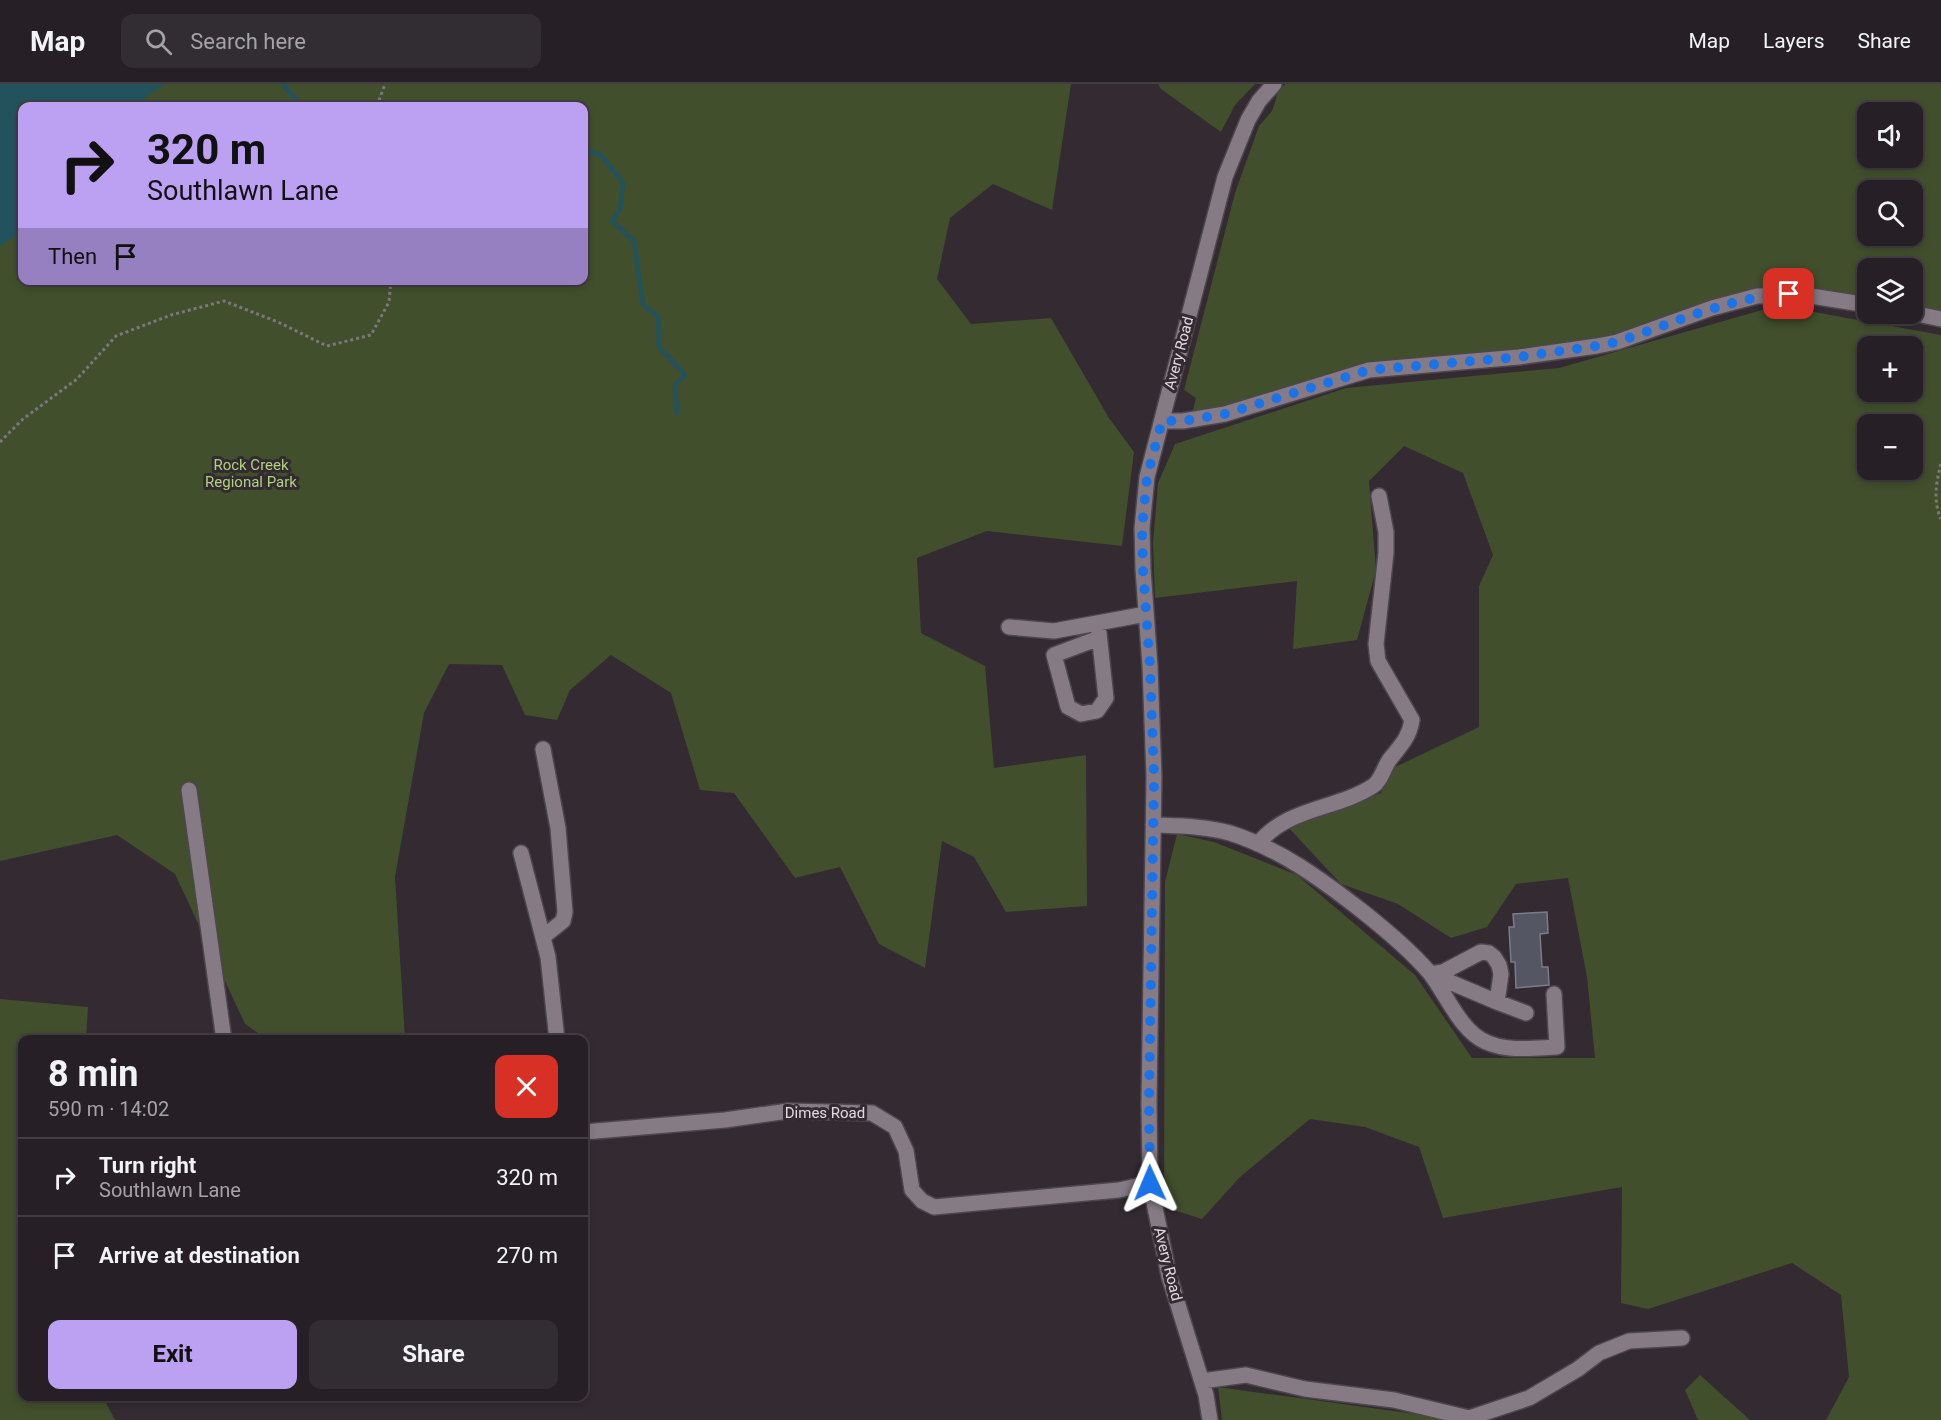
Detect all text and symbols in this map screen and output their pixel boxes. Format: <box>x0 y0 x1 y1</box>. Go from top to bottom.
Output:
search box <box>121 14 541 68</box>
text: Map <box>30 25 85 58</box>
icon: search <box>142 25 175 58</box>
text: Search here <box>190 29 306 54</box>
text: Map <box>1688 29 1730 53</box>
text: Layers <box>1763 29 1824 53</box>
text: Share <box>1857 29 1911 53</box>
map controls <box>1857 102 1923 480</box>
button: sound <box>1857 102 1923 168</box>
text: 320 m <box>147 125 266 174</box>
icon: right <box>48 126 126 204</box>
text: Southlawn Lane <box>147 175 339 207</box>
button: search <box>1857 180 1923 246</box>
icon: arrive <box>109 240 142 273</box>
text: Then <box>48 244 97 269</box>
button: layers <box>1857 258 1923 324</box>
pin <box>1763 268 1814 319</box>
icon: arrive <box>1772 277 1805 310</box>
street label: Avery Road <box>1161 314 1197 392</box>
button: + <box>1857 336 1923 402</box>
button: − <box>1857 414 1923 480</box>
park label: Rock Creek Regional Park <box>205 456 297 491</box>
text: 8 min <box>48 1053 139 1095</box>
button: close <box>495 1055 558 1118</box>
text: 590 m · 14:02 <box>48 1097 169 1121</box>
street label: Dimes Road <box>785 1104 865 1122</box>
position arrow <box>1118 1151 1182 1215</box>
text: Turn right <box>99 1153 196 1178</box>
icon: right <box>48 1161 81 1194</box>
text: 320 m <box>496 1165 558 1190</box>
text: Southlawn Lane <box>99 1178 241 1202</box>
street label: Avery Road <box>1150 1225 1186 1303</box>
icon: arrive <box>48 1239 81 1272</box>
text: Arrive at destination <box>99 1243 300 1268</box>
text: 270 m <box>496 1243 558 1268</box>
button: Exit <box>48 1320 297 1389</box>
button: Share <box>309 1320 558 1389</box>

